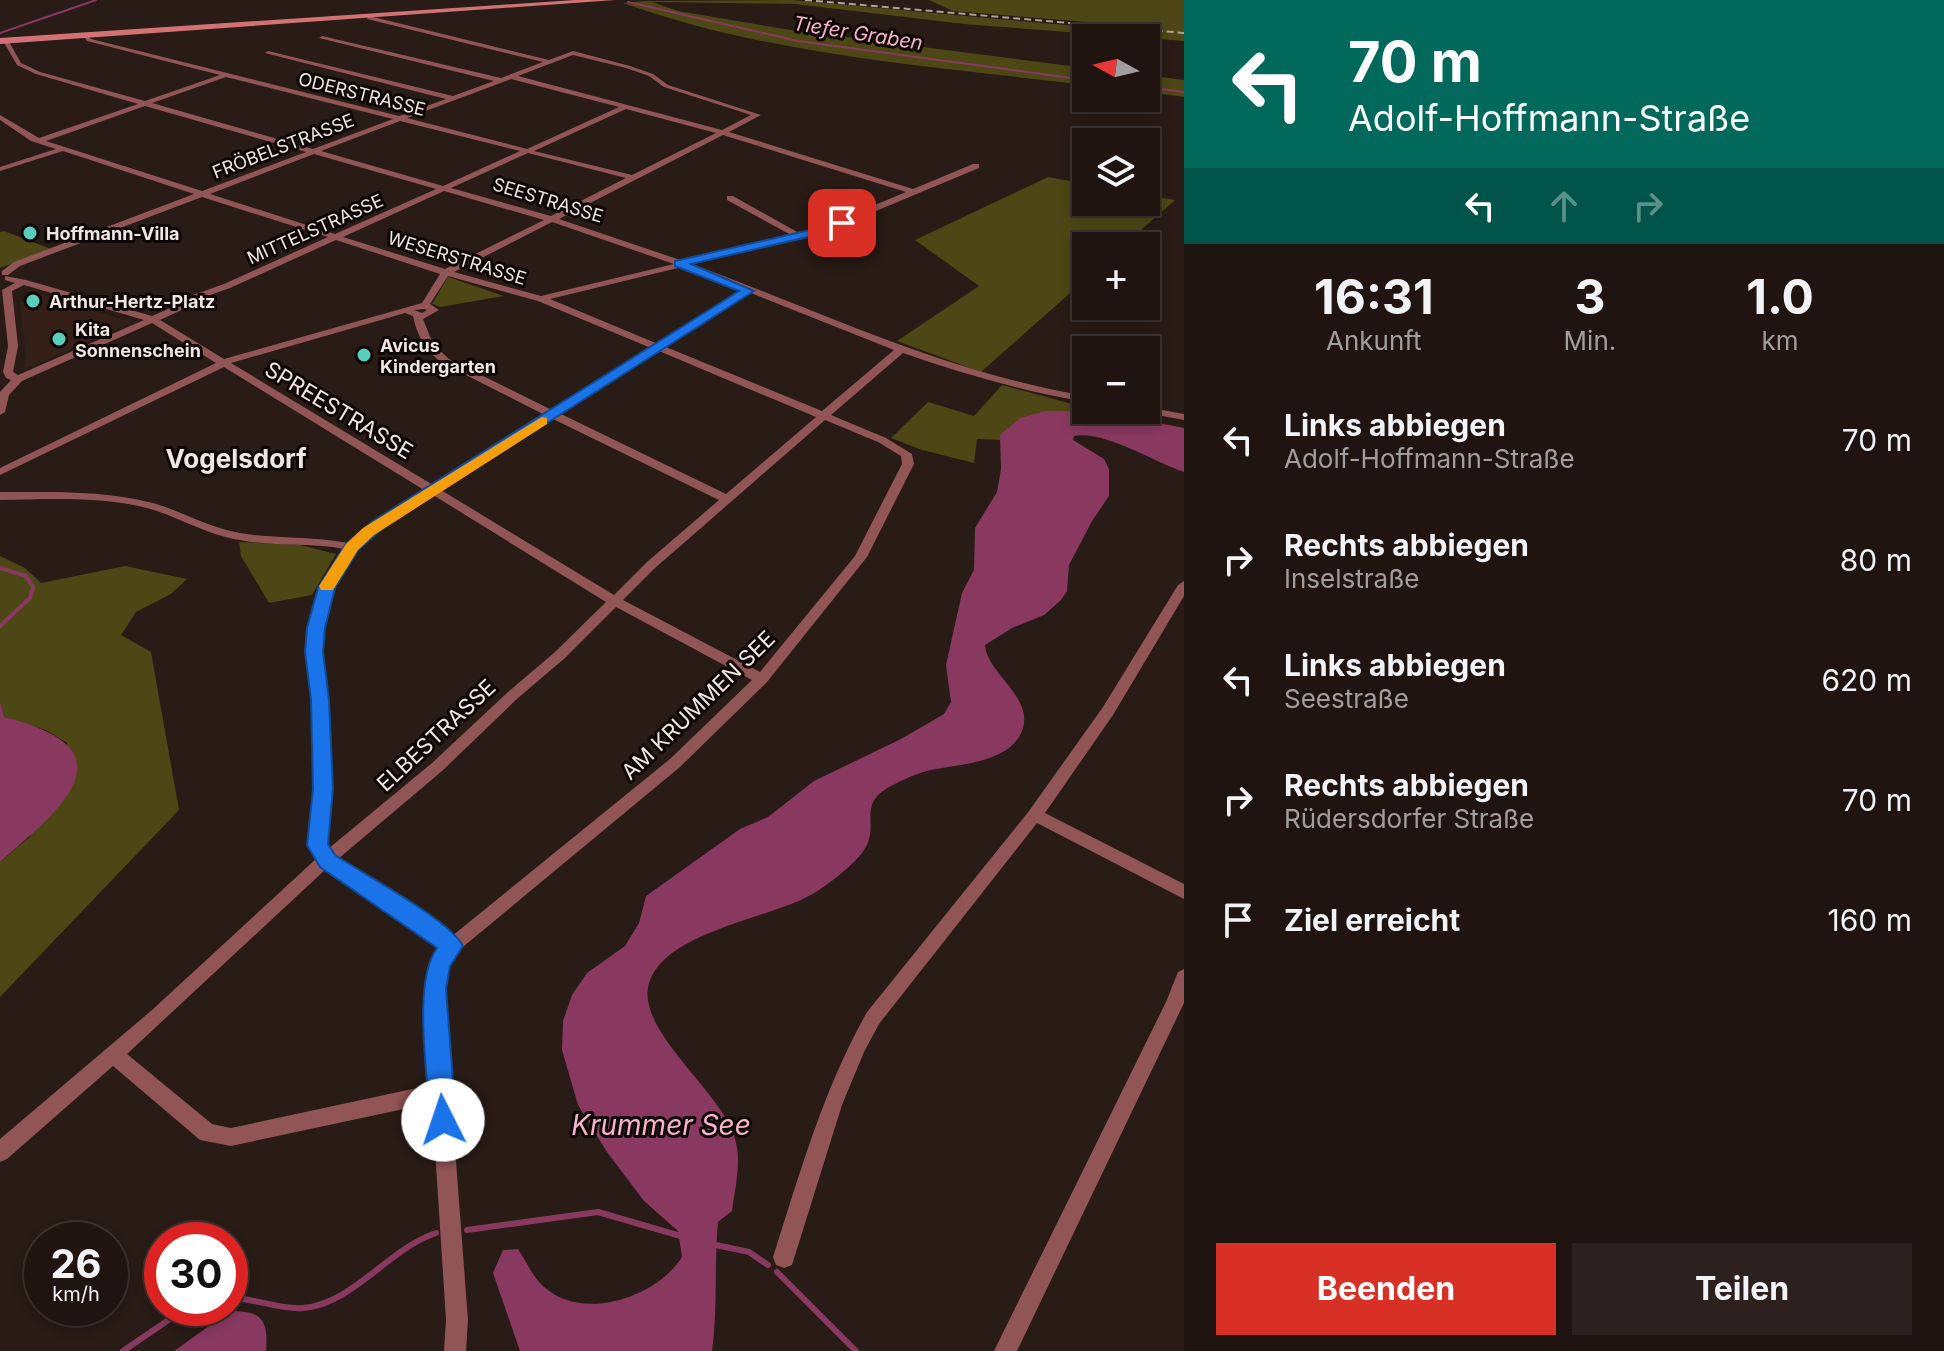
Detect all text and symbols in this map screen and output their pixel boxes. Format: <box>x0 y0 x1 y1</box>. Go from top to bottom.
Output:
water label: Tiefer Graben <box>792 11 924 55</box>
north arrow <box>1072 24 1160 112</box>
map controls <box>1072 24 1160 424</box>
text: 70 m <box>1348 28 1482 96</box>
icon: left <box>1216 32 1320 136</box>
street label: ODERSTRASSE <box>296 68 428 120</box>
text: Adolf-Hoffmann-Straße <box>1348 96 1750 140</box>
street label: FRÖBELSTRASSE <box>209 108 357 183</box>
button: layers <box>1072 128 1160 216</box>
street label: SEESTRASSE <box>490 173 606 227</box>
icon: left <box>1458 184 1502 228</box>
icon: ahead <box>1542 184 1586 228</box>
icon: right <box>1626 184 1670 228</box>
pin <box>808 189 876 257</box>
street label: MITTELSTRASSE <box>244 190 386 268</box>
icon: arrive <box>820 201 864 245</box>
place label: Hoffmann-Villa <box>46 223 180 244</box>
marker: Hoffmann-Villa <box>21 224 39 242</box>
street label: WESERSTRASSE <box>385 227 529 289</box>
button: + <box>1072 232 1160 320</box>
text: 16:31 <box>1314 267 1434 326</box>
text: 3 <box>1574 267 1605 326</box>
text: 1.0 <box>1746 267 1814 326</box>
place label: Arthur-Hertz-Platz <box>49 291 215 312</box>
marker: Arthur-Hertz-Platz <box>24 292 42 310</box>
place label: Kita Sonnenschein <box>75 319 201 361</box>
text: Ankunft <box>1326 325 1422 356</box>
text: Min. <box>1564 325 1616 356</box>
text: km <box>1762 325 1799 356</box>
marker: Kita Sonnenschein <box>50 330 68 348</box>
place label: Avicus Kindergarten <box>380 335 496 377</box>
button: − <box>1072 336 1160 424</box>
marker: Avicus Kindergarten <box>355 346 373 364</box>
street label: SPREESTRASSE <box>260 356 418 464</box>
text: Links abbiegen <box>1284 407 1506 443</box>
icon: left <box>1216 418 1260 462</box>
text: 70 m <box>1842 422 1912 458</box>
district label: Vogelsdorf <box>165 443 307 474</box>
text: Adolf-Hoffmann-Straße <box>1284 443 1575 474</box>
text: Rechts abbiegen <box>1284 527 1529 563</box>
icon: right <box>1216 538 1260 582</box>
text: 80 m <box>1840 542 1912 578</box>
text: Inselstraße <box>1284 563 1419 594</box>
street label: AM KRUMMEN SEE <box>616 625 780 785</box>
text: Links abbiegen <box>1284 647 1506 683</box>
icon: left <box>1216 658 1260 702</box>
text: 620 m <box>1821 662 1912 698</box>
street label: ELBESTRASSE <box>371 674 501 796</box>
text: Seestraße <box>1284 683 1409 714</box>
text: Rechts abbiegen <box>1284 767 1529 803</box>
icon: right <box>1216 778 1260 822</box>
text: 70 m <box>1842 782 1912 818</box>
text: Rüdersdorfer Straße <box>1284 803 1534 834</box>
icon: arrive <box>1216 898 1260 942</box>
text: Ziel erreicht <box>1284 902 1460 938</box>
text: 160 m <box>1828 902 1912 938</box>
position arrow <box>401 1078 485 1162</box>
water label: Krummer See <box>571 1108 751 1142</box>
speed limit sign: 30 <box>144 1222 248 1326</box>
text: 26 <box>50 1239 102 1288</box>
button: Beenden <box>1216 1243 1556 1335</box>
button: Teilen <box>1572 1243 1912 1335</box>
text: km/h <box>52 1282 100 1306</box>

